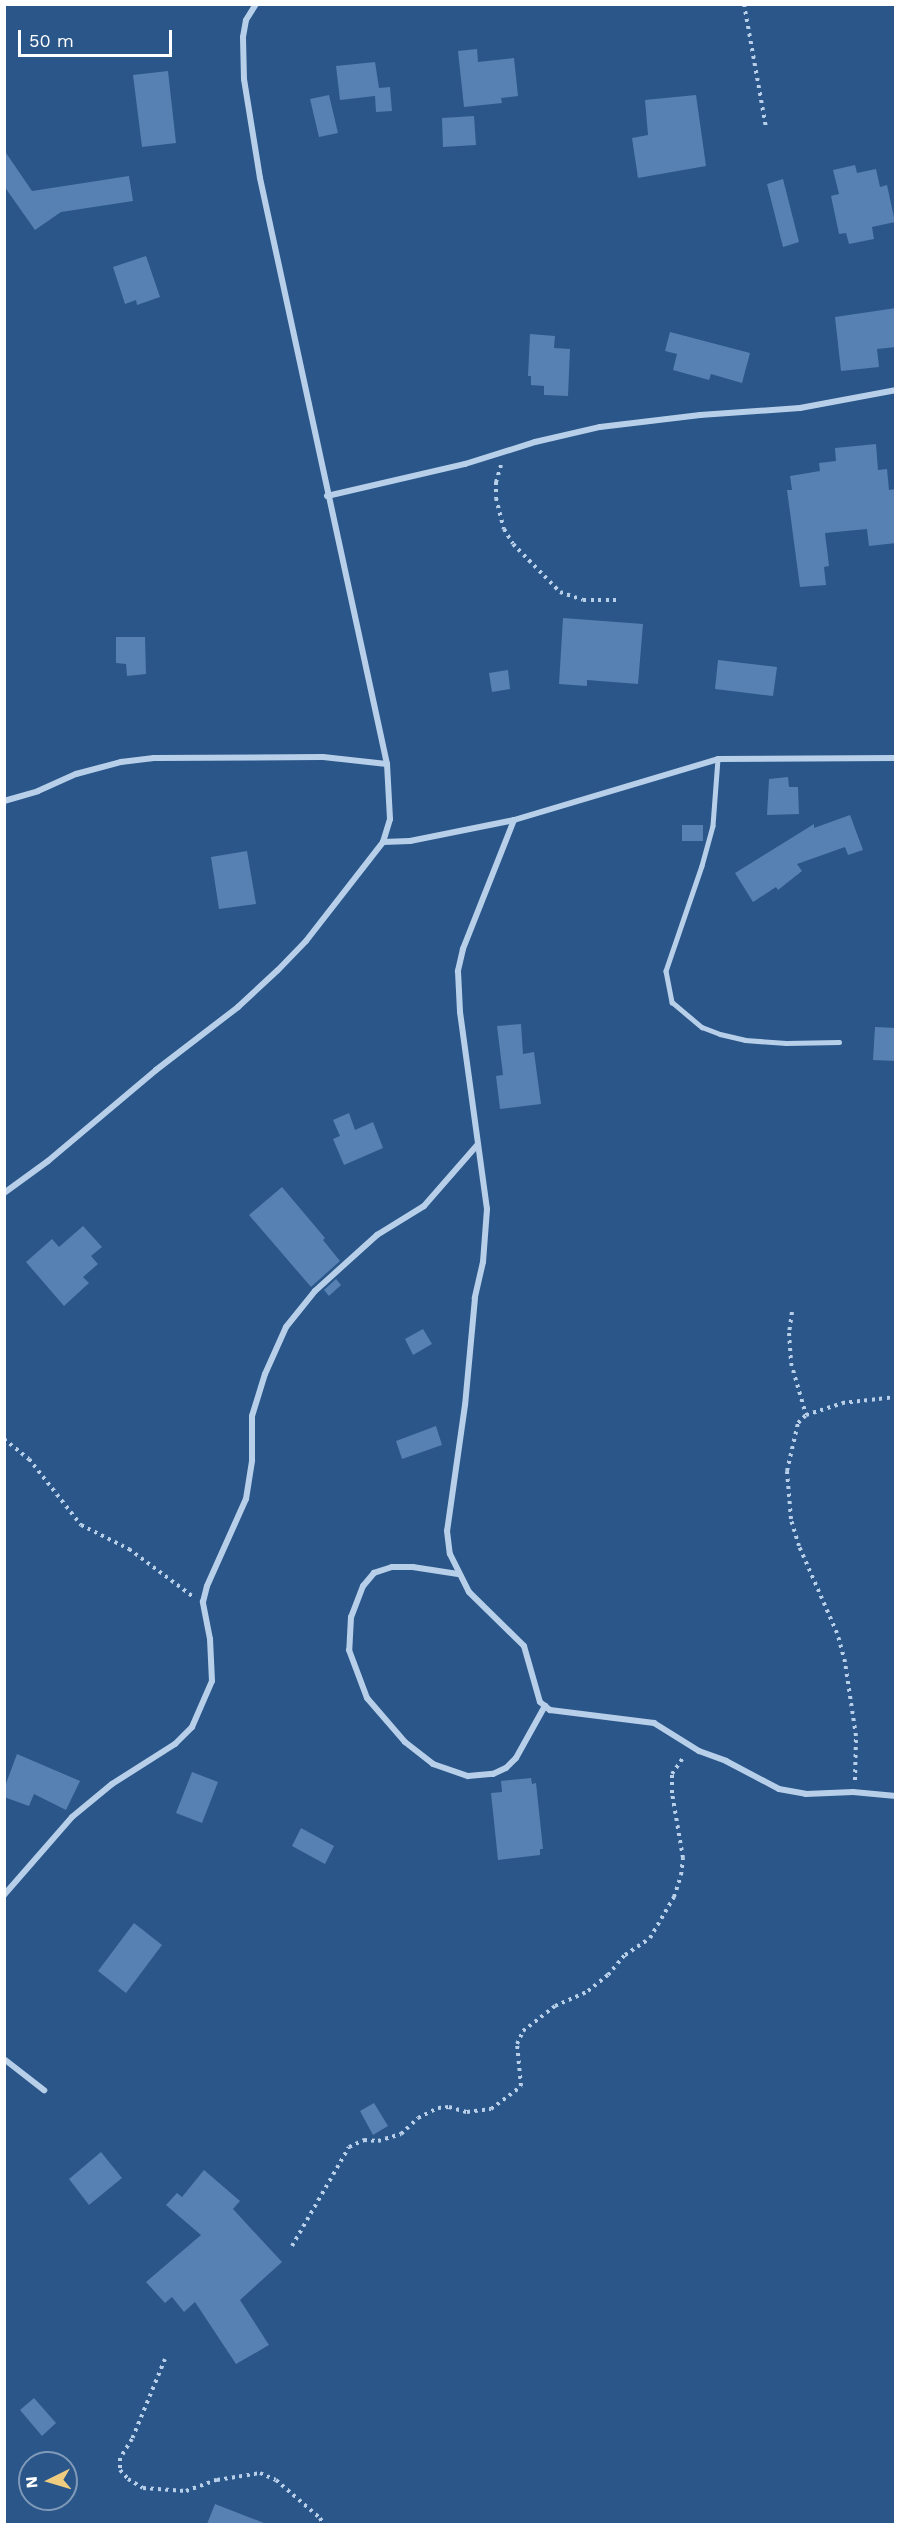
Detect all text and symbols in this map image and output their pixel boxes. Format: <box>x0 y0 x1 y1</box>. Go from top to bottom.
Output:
scale bar <box>21 18 176 56</box>
text: 50 m <box>29 30 74 51</box>
north arrow <box>18 2451 78 2511</box>
text: N <box>22 2476 42 2489</box>

